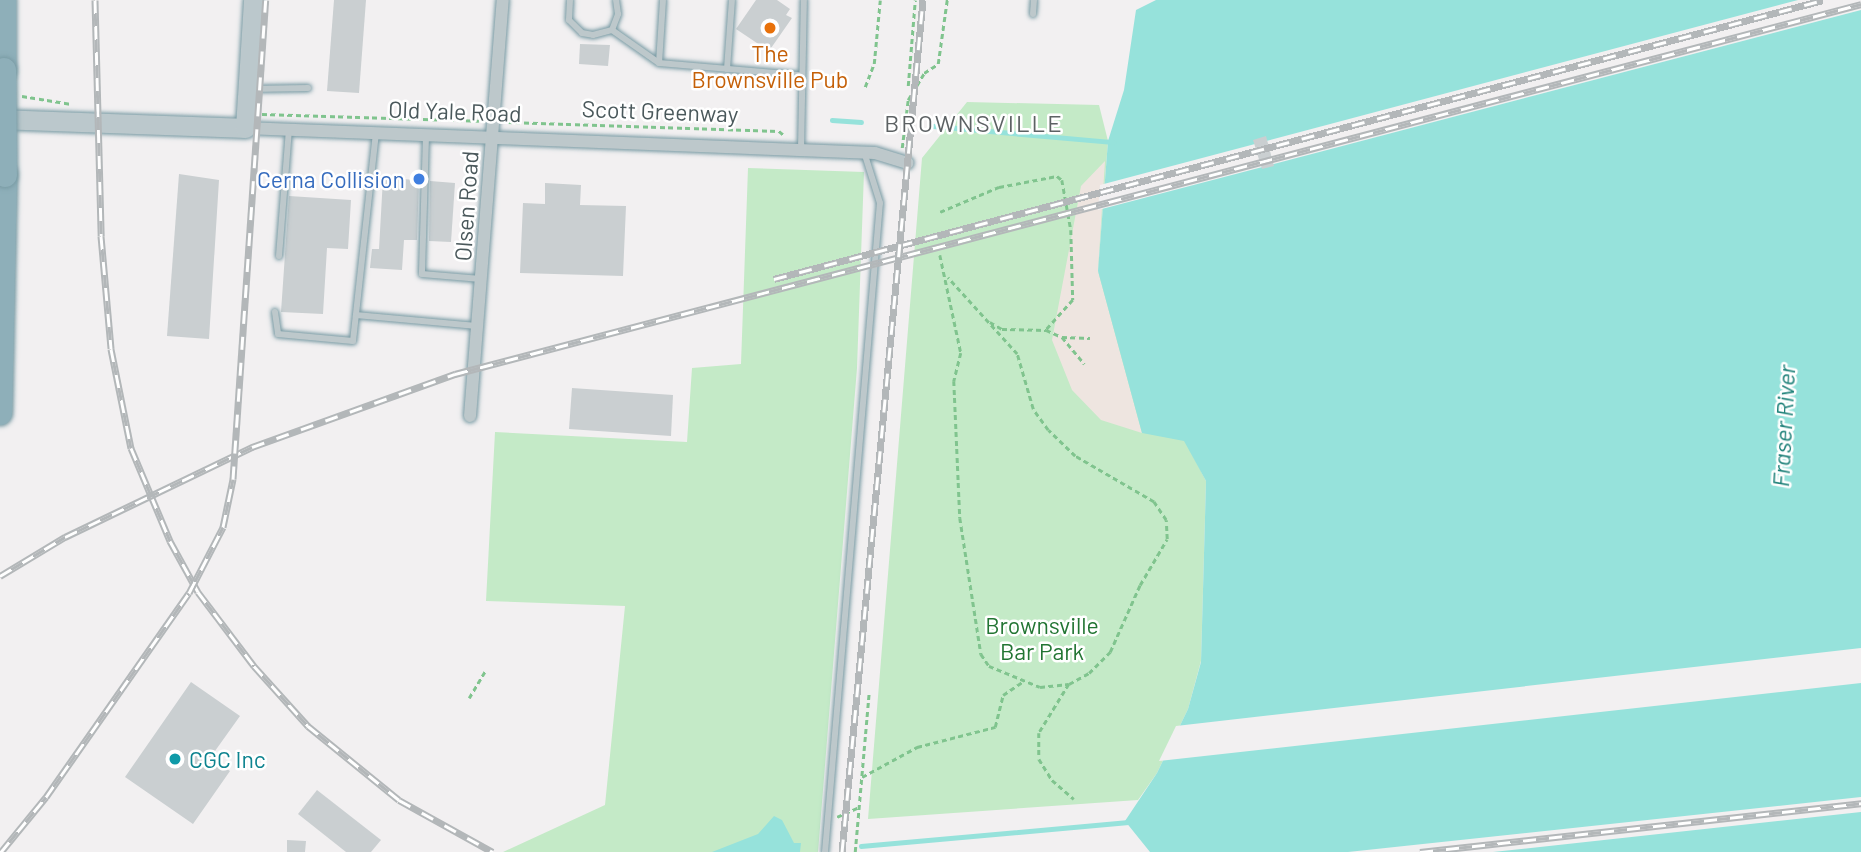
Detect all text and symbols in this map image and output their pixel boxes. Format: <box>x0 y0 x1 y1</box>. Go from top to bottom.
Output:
marker: The Brownsville Pub <box>762 20 778 36</box>
place label: The Brownsville Pub <box>692 39 848 93</box>
street label: Scott Greenway <box>581 94 739 128</box>
street label: Old Yale Road <box>388 95 522 127</box>
district label: BROWNSVILLE <box>886 109 1062 137</box>
street label: Olsen Road <box>448 150 484 262</box>
place label: Cerna Collision <box>257 165 405 193</box>
marker: Cerna Collision <box>411 171 427 187</box>
water label: Fraser River <box>1765 364 1801 488</box>
park label: Brownsville Bar Park <box>985 611 1099 665</box>
place label: CGC Inc <box>189 745 266 773</box>
marker: CGC Inc <box>167 751 183 767</box>

